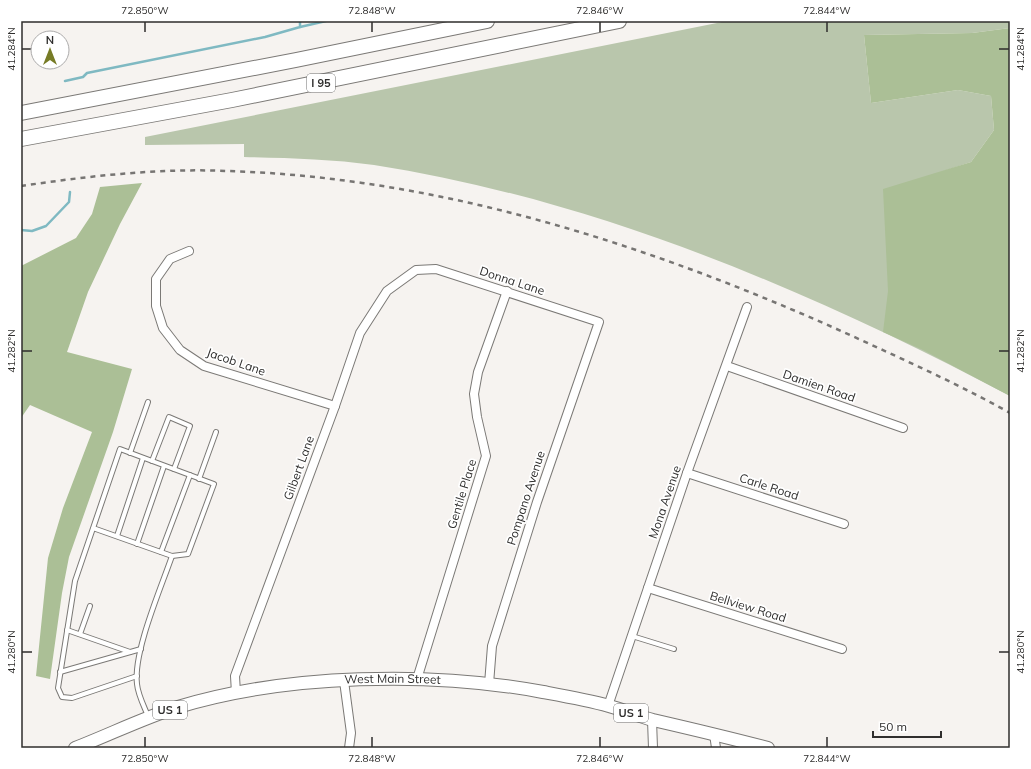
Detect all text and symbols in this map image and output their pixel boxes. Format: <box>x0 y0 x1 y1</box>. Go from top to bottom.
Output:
text: 72.850°W <box>121 4 169 17</box>
text: 72.848°W <box>348 4 396 17</box>
text: 72.846°W <box>576 4 624 17</box>
text: 72.844°W <box>803 4 851 17</box>
text: 41.284°N <box>5 27 18 71</box>
text: 41.284°N <box>1014 27 1027 71</box>
north arrow <box>30 30 70 70</box>
text: N <box>46 33 54 47</box>
road number: I 95 <box>307 74 335 92</box>
street label: Donna Lane <box>478 263 547 298</box>
text: 41.282°N <box>5 329 18 373</box>
text: 41.282°N <box>1014 329 1027 373</box>
street label: Jacob Lane <box>205 344 268 379</box>
street label: Damien Road <box>781 366 857 405</box>
street label: Gilbert Lane <box>280 434 317 502</box>
street label: Pompano Avenue <box>503 449 548 547</box>
street label: Gentile Place <box>444 457 479 531</box>
street label: Mona Avenue <box>645 463 684 540</box>
street label: Carle Road <box>738 470 801 503</box>
street label: Bellview Road <box>708 588 788 625</box>
text: 41.280°N <box>5 630 18 674</box>
text: 41.280°N <box>1014 630 1027 674</box>
street label: West Main Street <box>344 671 441 687</box>
road number: US 1 <box>153 701 187 719</box>
road number: US 1 <box>614 704 648 722</box>
scale bar <box>873 713 941 739</box>
text: 50 m <box>879 719 907 734</box>
text: 72.850°W <box>121 752 169 765</box>
text: 72.848°W <box>348 752 396 765</box>
text: 72.846°W <box>576 752 624 765</box>
text: 72.844°W <box>803 752 851 765</box>

